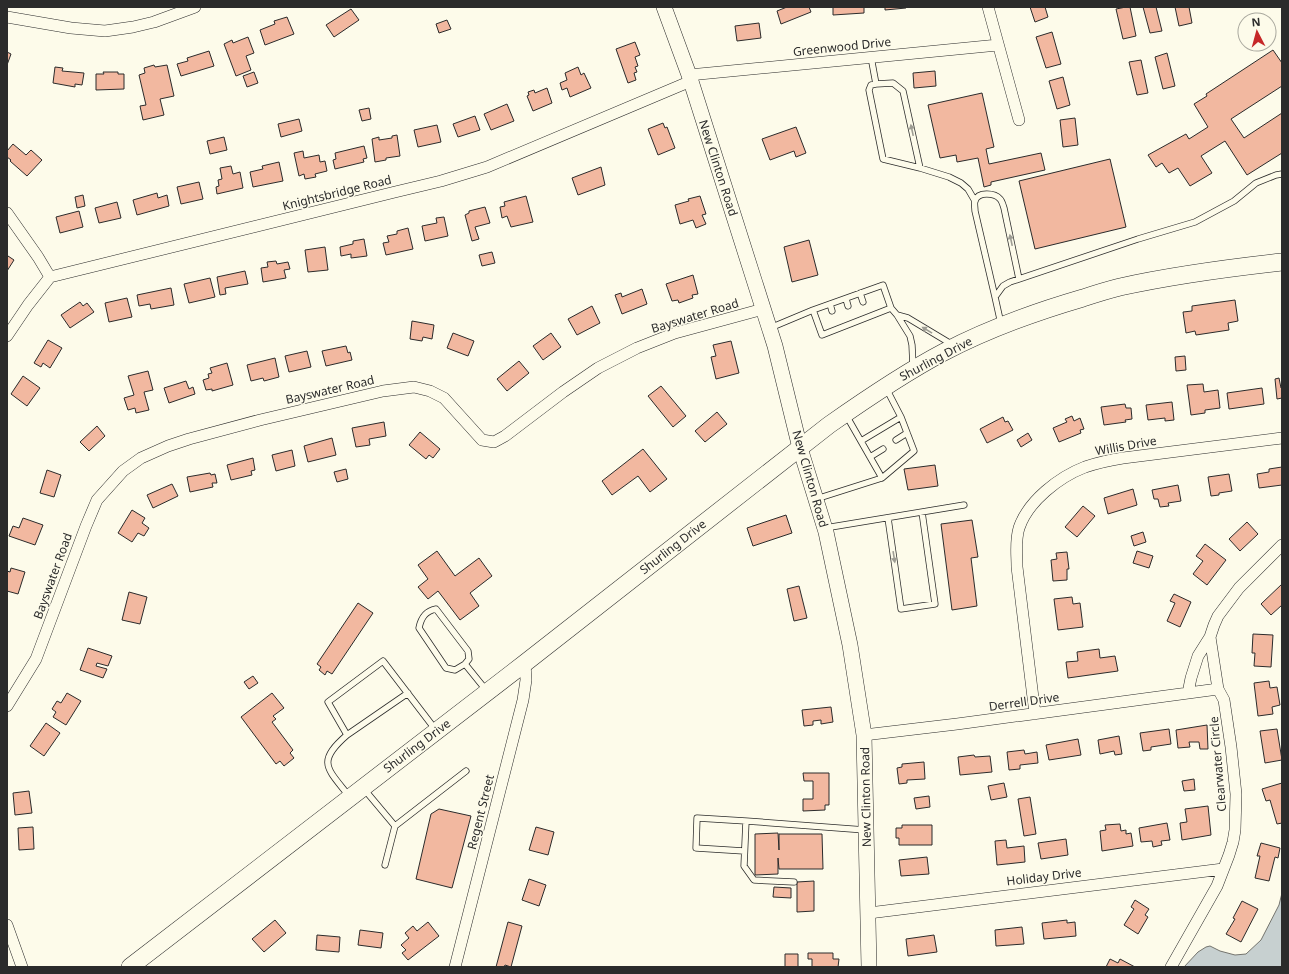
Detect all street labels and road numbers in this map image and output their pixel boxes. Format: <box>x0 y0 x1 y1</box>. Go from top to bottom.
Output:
street label: Greenwood Drive <box>792 33 892 60</box>
street label: New Clinton Road <box>695 117 742 218</box>
street label: Knightsbridge Road <box>281 171 393 214</box>
street label: Bayswater Road <box>649 294 741 337</box>
street label: Shurling Drive <box>896 332 975 385</box>
street label: Bayswater Road <box>284 371 376 408</box>
street label: New Clinton Road <box>788 428 832 529</box>
street label: Willis Drive <box>1094 432 1158 459</box>
street label: Shurling Drive <box>636 515 710 578</box>
street label: Bayswater Road <box>29 530 76 621</box>
street label: Derrell Drive <box>988 688 1060 715</box>
street label: Shurling Drive <box>380 715 454 777</box>
street label: Clearwater Circle <box>1205 716 1230 812</box>
street label: New Clinton Road <box>856 747 875 847</box>
street label: Regent Street <box>463 772 498 851</box>
street label: Holiday Drive <box>1005 863 1083 890</box>

